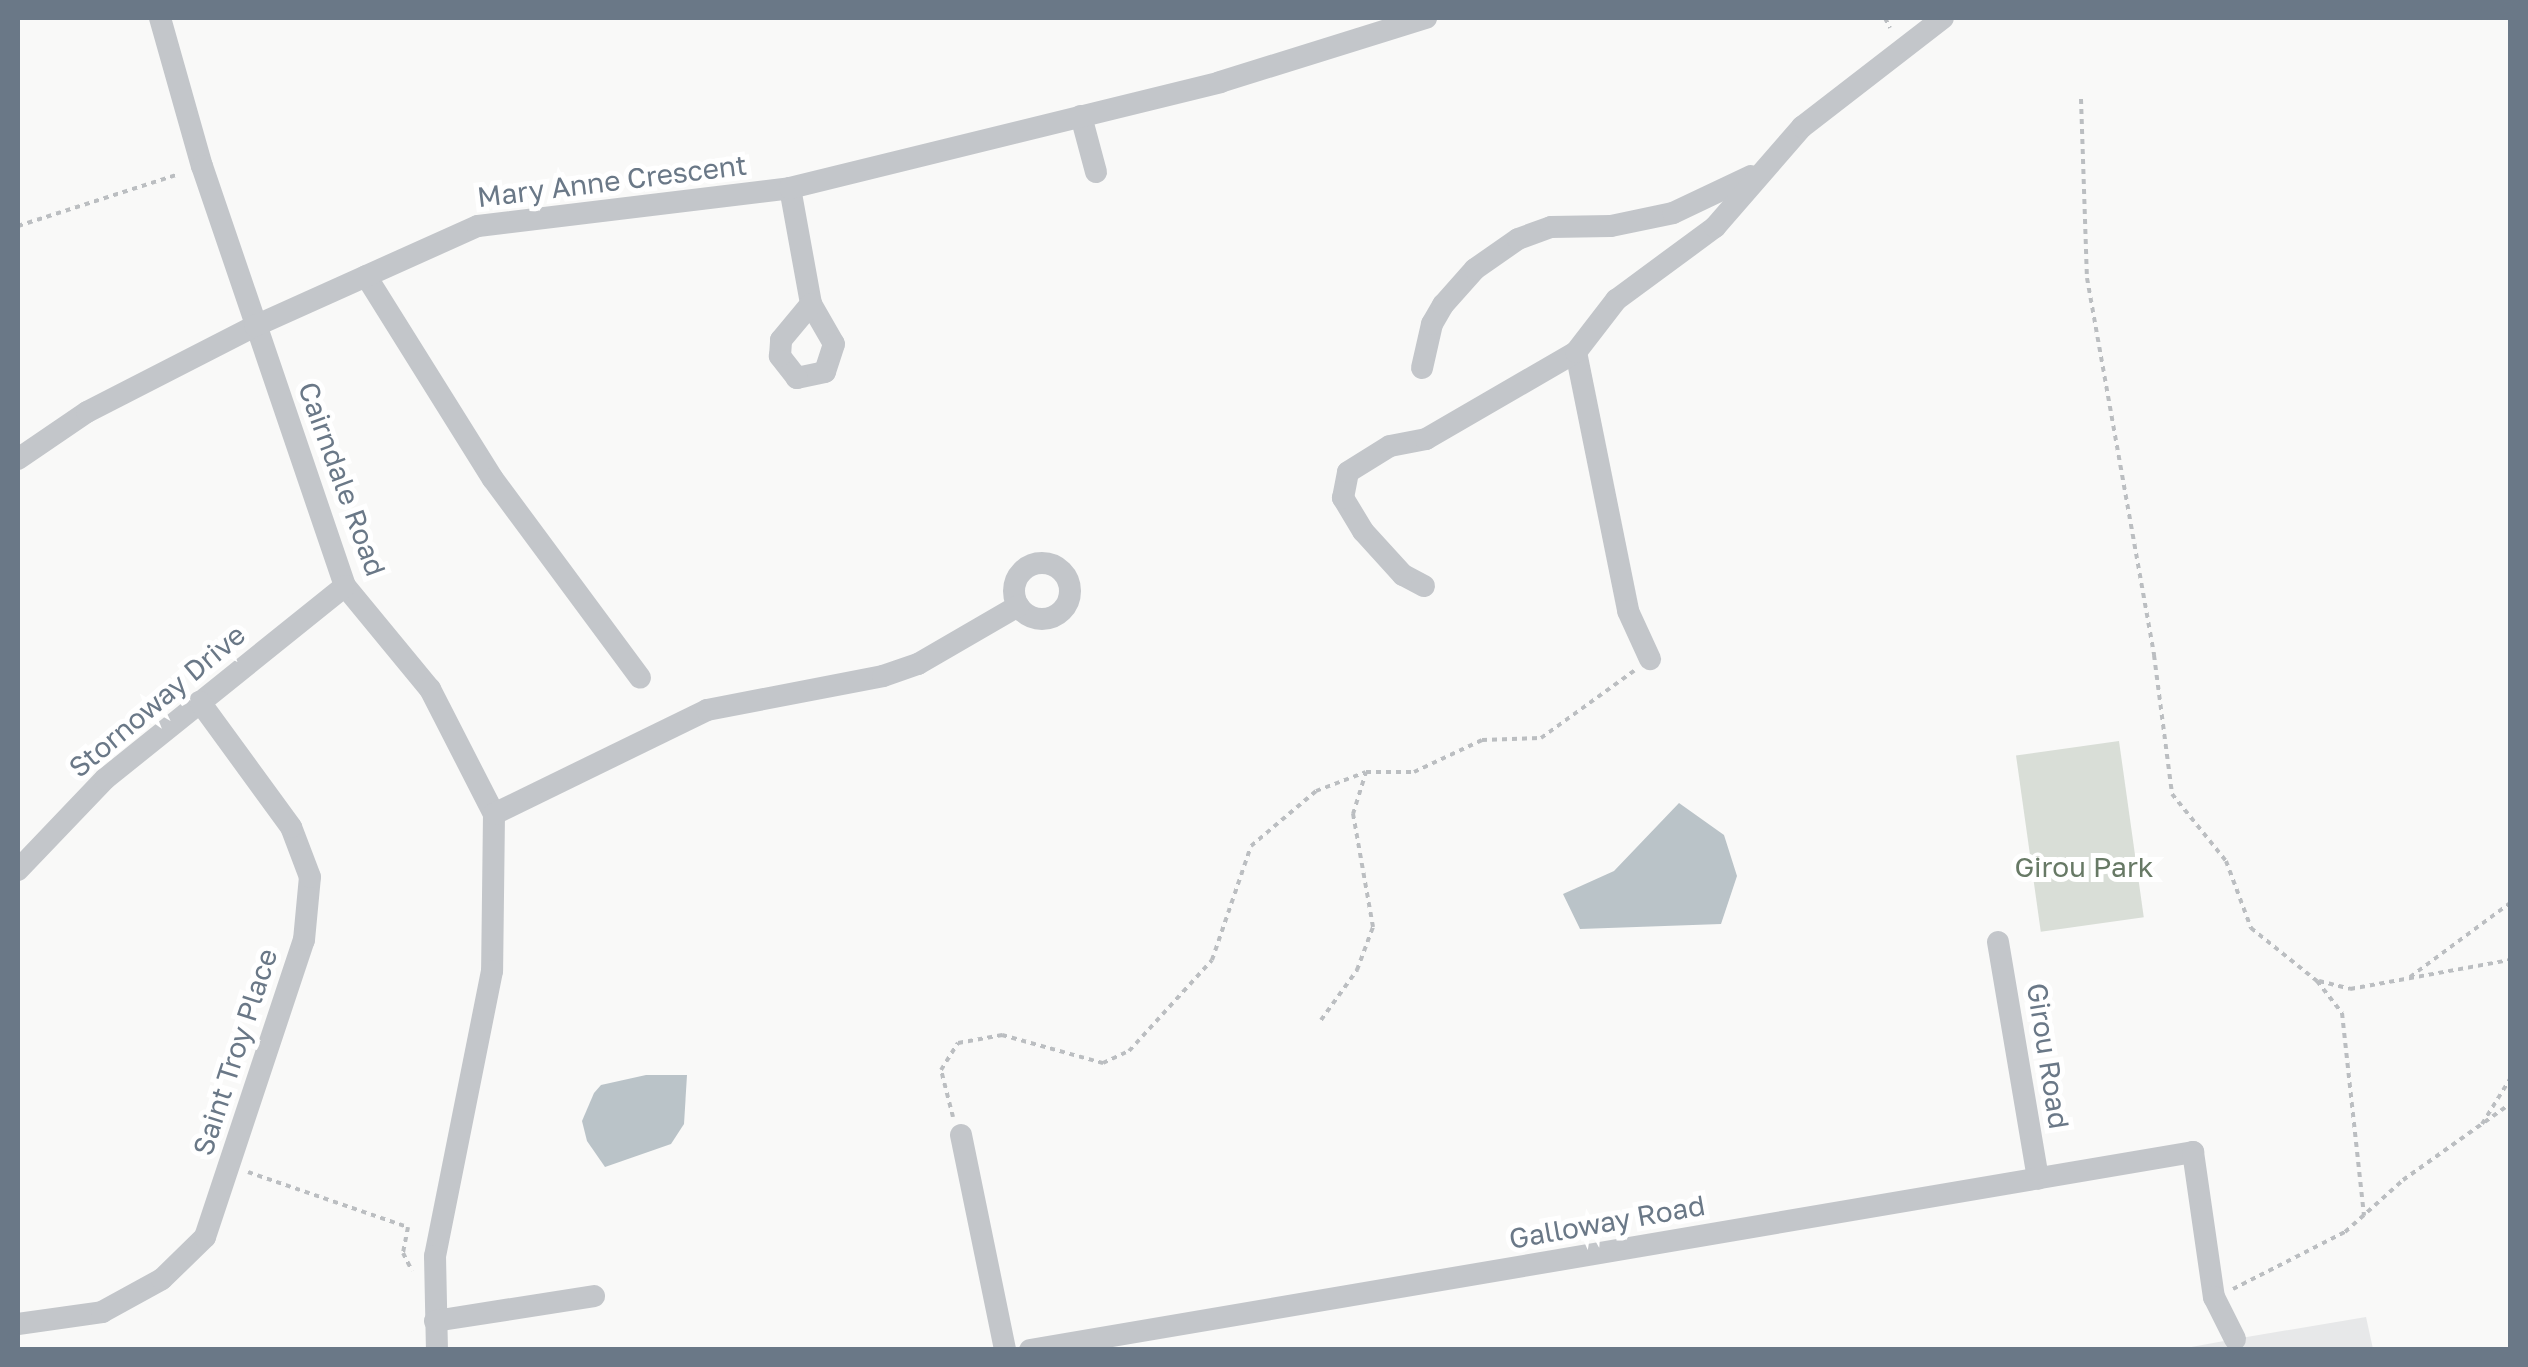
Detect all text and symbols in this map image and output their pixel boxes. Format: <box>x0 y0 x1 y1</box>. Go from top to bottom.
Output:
street label: Mary Anne Crescent <box>475 148 749 214</box>
street label: Cairndale Road <box>291 377 393 581</box>
street label: Stornoway Drive <box>62 618 252 784</box>
park label: Girou Park <box>2014 850 2154 884</box>
street label: Saint Troy Place <box>186 944 284 1160</box>
street label: Girou Road <box>2020 981 2076 1131</box>
street label: Galloway Road <box>1506 1188 1708 1256</box>

